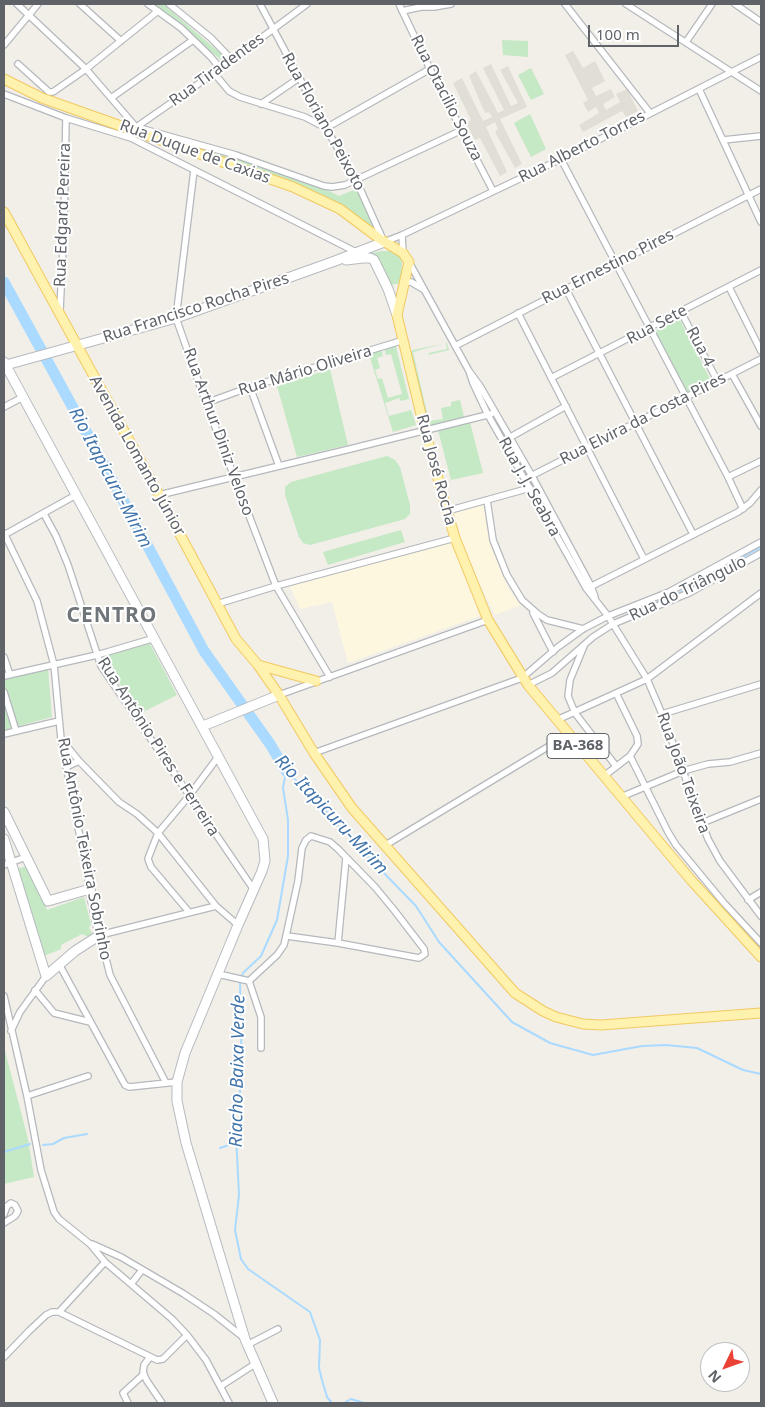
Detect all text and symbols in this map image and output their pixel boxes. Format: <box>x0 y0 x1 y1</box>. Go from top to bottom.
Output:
scale bar <box>590 15 681 47</box>
text: 100 m <box>596 24 640 44</box>
street label: Rua Tiradentes <box>166 29 268 111</box>
street label: Rua Otacilio Souza <box>406 32 486 164</box>
street label: Rua Floriano Peixoto <box>277 50 369 194</box>
street label: Rua Alberto Torres <box>516 107 648 187</box>
street label: Rua Duque de Caxias <box>117 116 273 188</box>
street label: Rua Edgard Pereira <box>51 143 75 287</box>
street label: Rua Ernestino Pires <box>539 225 677 309</box>
street label: Rua Francisco Rocha Pires <box>101 269 291 347</box>
street label: Rua Sete <box>624 301 690 349</box>
street label: Rua 4 <box>682 324 718 370</box>
street label: Rua Mário Oliveira <box>236 342 374 400</box>
street label: Rua Arthur Diniz Veloso <box>179 346 257 518</box>
street label: Rua Elvira da Costa Pires <box>557 369 729 469</box>
street label: Avenida Lomanto Júnior <box>85 372 189 540</box>
water label: Rio Itapicuru-Mirim <box>64 404 156 552</box>
street label: Rua José Rocha <box>412 412 460 528</box>
street label: Rua J. J. Seabra <box>494 434 564 540</box>
street label: Rua do Triângulo <box>626 552 750 626</box>
district label: CENTRO <box>66 603 158 629</box>
street label: Rua Antônio Pires e Ferreira <box>93 654 223 840</box>
street label: Rua João Teixeira <box>652 710 714 836</box>
road number: BA-368 <box>547 734 609 758</box>
street label: Rua Antônio Teixeira Sobrinho <box>53 736 115 962</box>
water label: Rio Itapicuru-Mirim <box>270 751 392 879</box>
water label: Riacho Baixa Verde <box>226 995 250 1147</box>
north arrow <box>700 1342 750 1392</box>
text: N <box>703 1366 725 1387</box>

